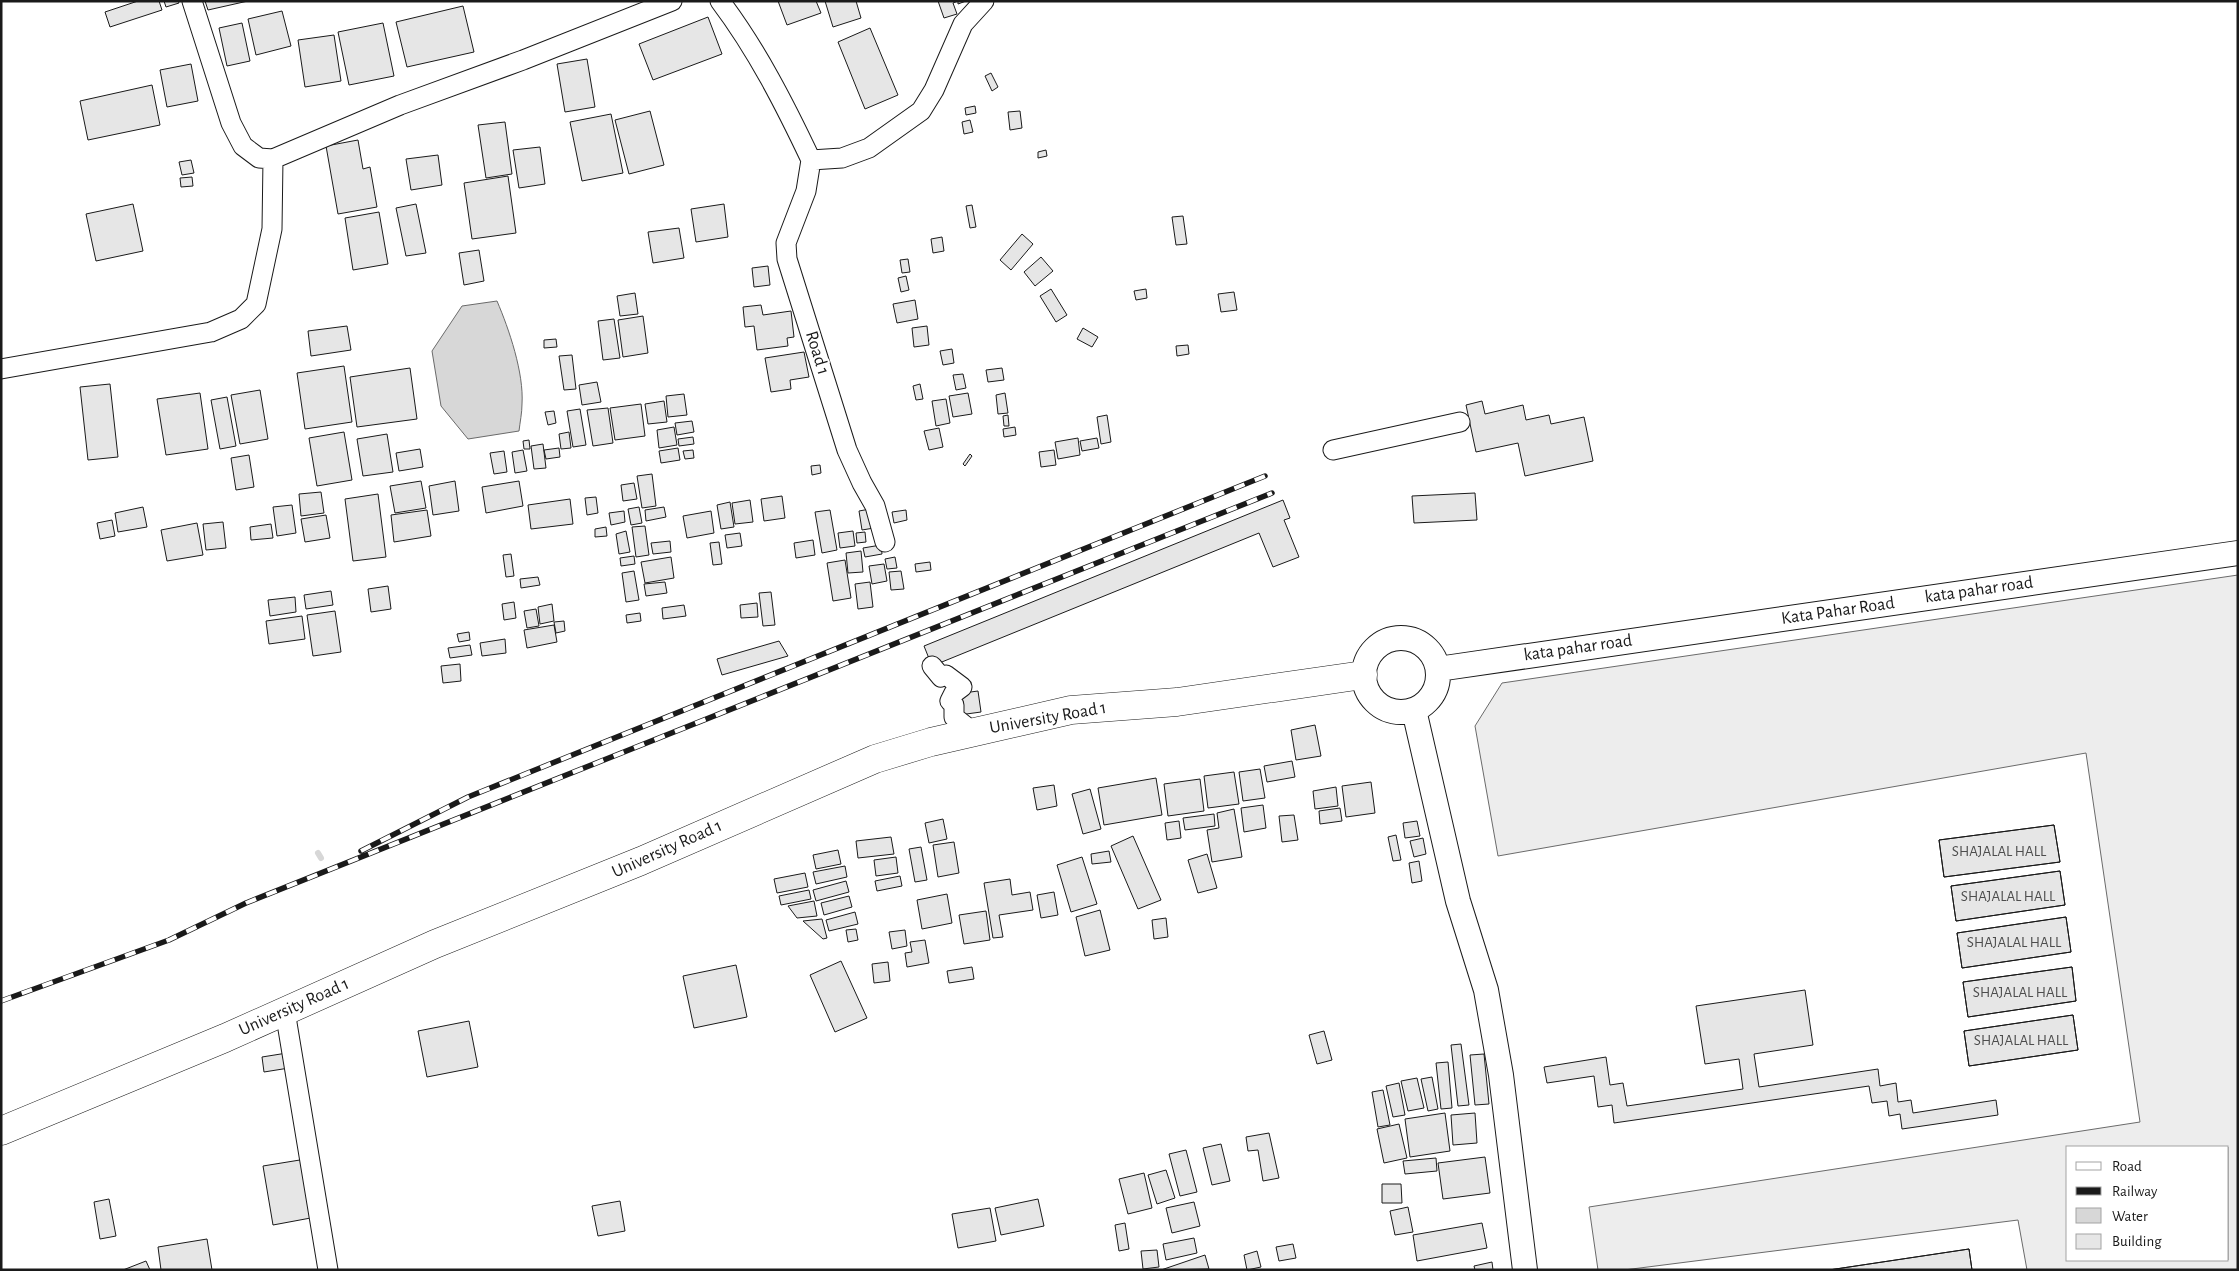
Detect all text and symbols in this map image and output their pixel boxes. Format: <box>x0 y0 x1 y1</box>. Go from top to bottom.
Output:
street label: Road 1 <box>802 329 832 377</box>
street label: kata pahar road <box>1924 573 2034 607</box>
street label: Kata Pahar Road <box>1780 594 1896 628</box>
street label: kata pahar road <box>1523 631 1633 665</box>
street label: University Road 1 <box>988 699 1108 737</box>
street label: University Road 1 <box>609 817 725 881</box>
house number: SHAJALAL HALL <box>1952 844 2047 859</box>
house number: SHAJALAL HALL <box>1961 889 2056 904</box>
house number: SHAJALAL HALL <box>1967 935 2062 950</box>
street label: University Road 1 <box>236 975 352 1039</box>
house number: SHAJALAL HALL <box>1973 985 2068 1000</box>
house number: SHAJALAL HALL <box>1974 1033 2069 1048</box>
legend <box>2066 1146 2229 1261</box>
text: Road <box>2112 1159 2142 1174</box>
text: Railway <box>2112 1184 2158 1199</box>
text: Water <box>2112 1209 2148 1224</box>
text: Building <box>2112 1234 2162 1249</box>

